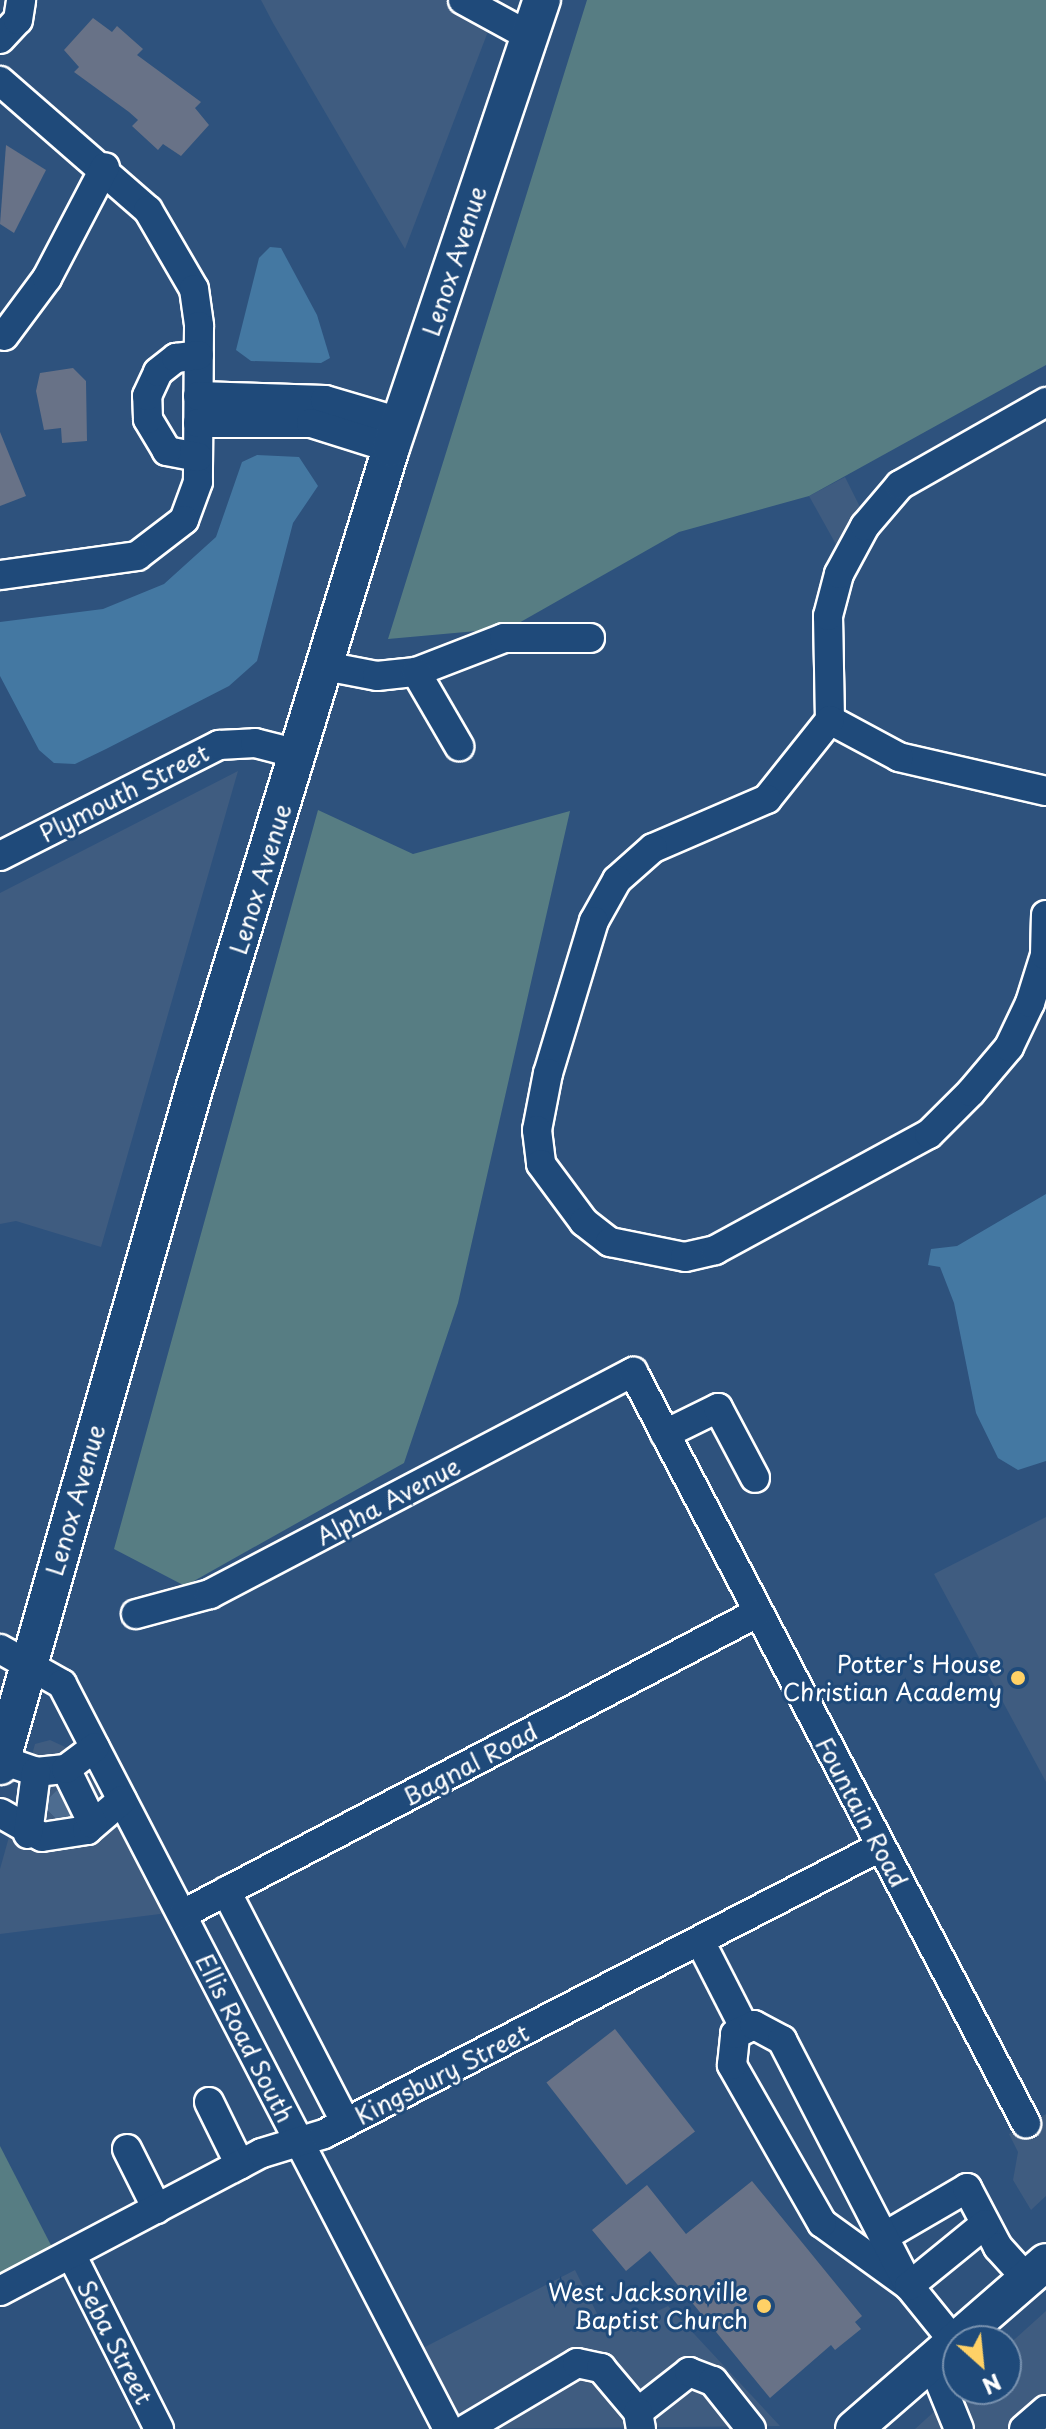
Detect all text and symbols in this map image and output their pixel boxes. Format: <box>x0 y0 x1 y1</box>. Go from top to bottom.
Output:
street label: Lenox Avenue <box>416 182 492 340</box>
street label: Plymouth Street <box>34 738 214 848</box>
street label: Lenox Avenue <box>223 800 297 958</box>
street label: Lenox Avenue <box>39 1420 111 1580</box>
street label: Alpha Avenue <box>312 1451 464 1551</box>
place label: Potter's House Christian Academy <box>781 1650 1002 1706</box>
marker: Potter's House Christian Academy <box>1009 1669 1027 1687</box>
street label: Bagnal Road <box>397 1716 543 1812</box>
street label: Fountain Road <box>810 1732 914 1892</box>
street label: Ellis Road South <box>190 1949 300 2127</box>
street label: Kingsbury Street <box>350 2017 534 2131</box>
street label: Seba Street <box>71 2275 159 2409</box>
place label: West Jacksonville Baptist Church <box>545 2278 748 2334</box>
marker: West Jacksonville Baptist Church <box>755 2297 773 2315</box>
north arrow <box>942 2325 1022 2405</box>
text: N <box>977 2366 1007 2404</box>

